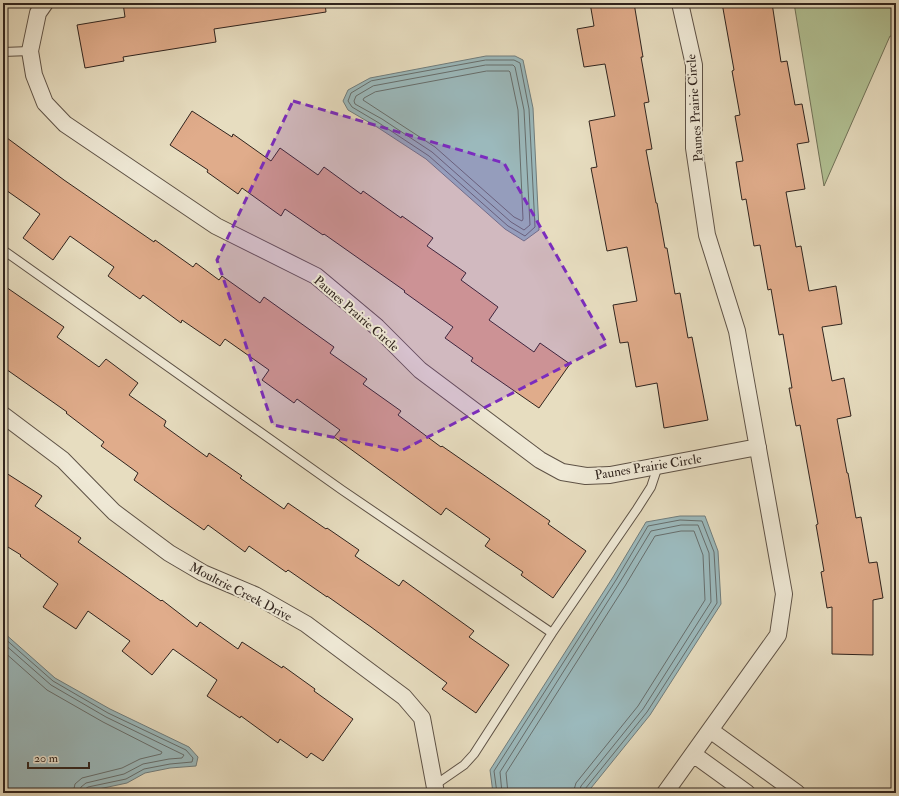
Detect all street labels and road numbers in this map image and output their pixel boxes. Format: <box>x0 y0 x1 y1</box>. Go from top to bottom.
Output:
street label: Paunes Prairie Circle <box>683 53 707 162</box>
street label: Paunes Prairie Circle <box>310 272 403 356</box>
street label: Paunes Prairie Circle <box>594 451 703 483</box>
street label: Moultrie Creek Drive <box>187 559 295 625</box>

